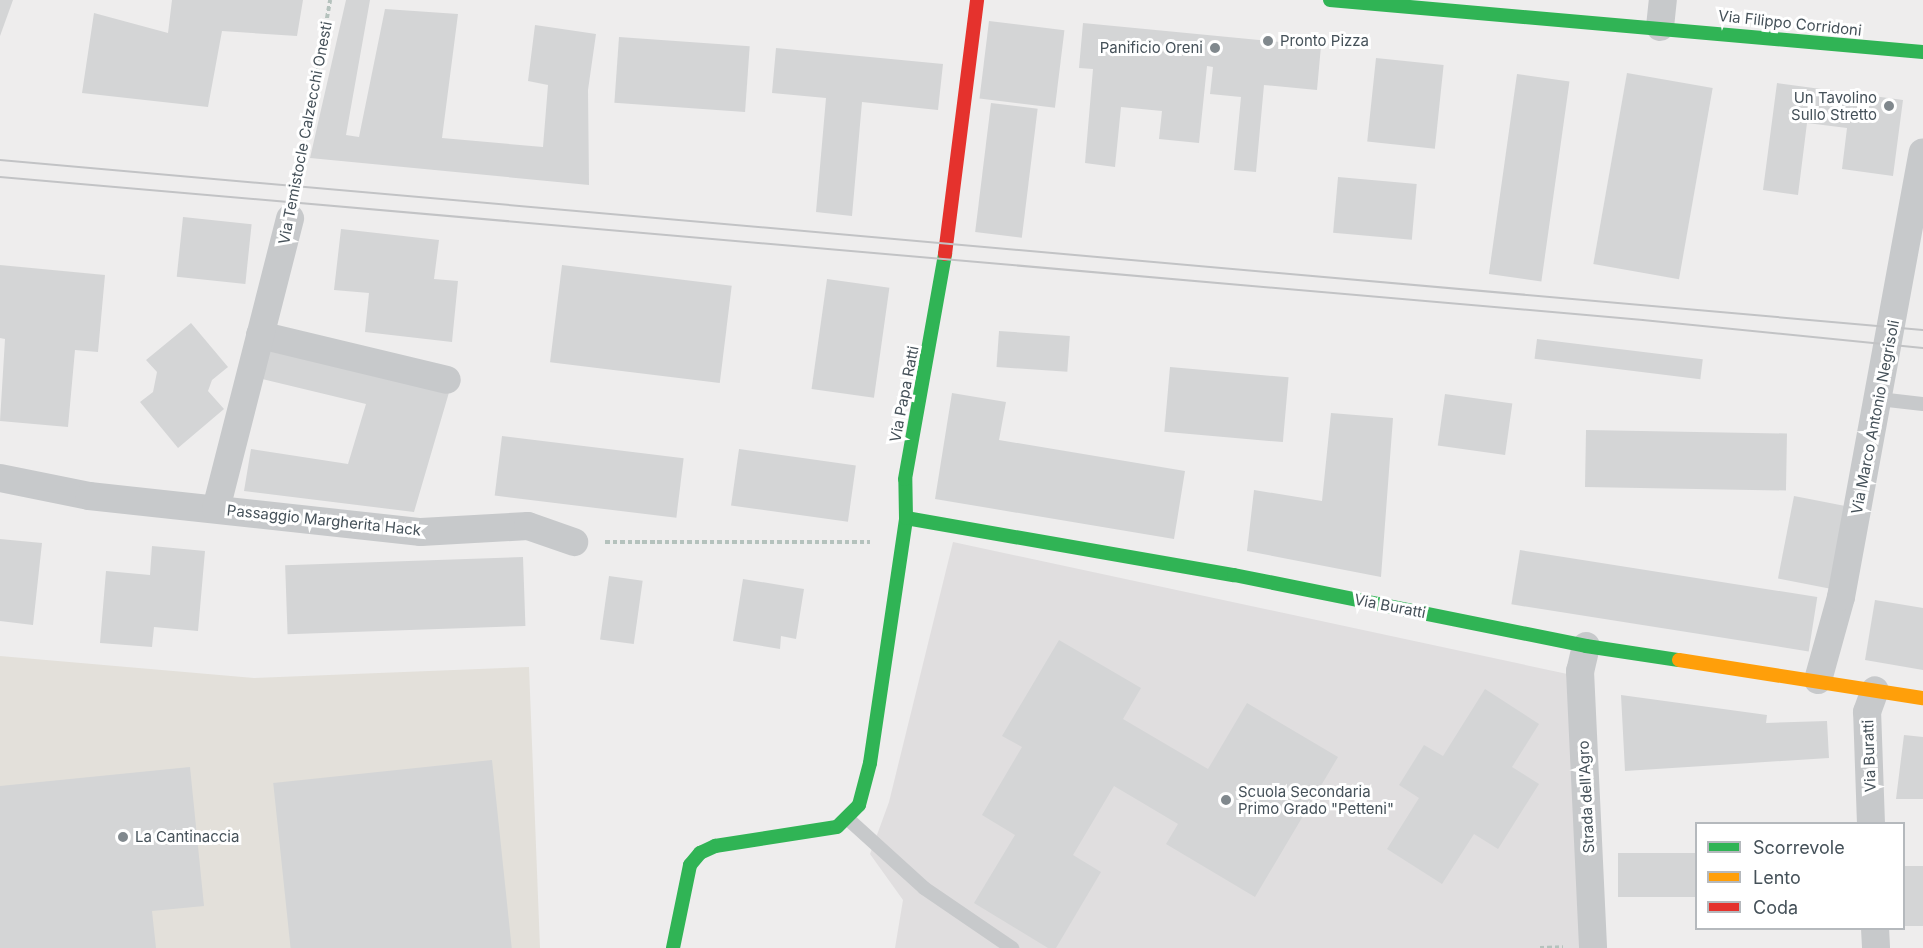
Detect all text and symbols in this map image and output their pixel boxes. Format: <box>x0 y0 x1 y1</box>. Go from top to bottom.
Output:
street label: Via Filippo Corridoni <box>1717 7 1863 39</box>
street label: Via Temistocle Calzecchi Onesti <box>275 20 335 246</box>
place label: Pronto Pizza <box>1280 32 1369 50</box>
marker: Pronto Pizza <box>1261 34 1275 48</box>
place label: Panificio Oreni <box>1100 39 1203 57</box>
marker: Panificio Oreni <box>1208 41 1222 55</box>
place label: Un Tavolino Sullo Stretto <box>1791 88 1877 123</box>
marker: Un Tavolino Sullo Stretto <box>1882 99 1896 113</box>
street label: Via Marco Antonio Negrisoli <box>1847 318 1903 516</box>
street label: Via Papa Ratti <box>886 344 922 444</box>
street label: Passaggio Margherita Hack <box>226 501 422 539</box>
street label: Via Buratti <box>1353 590 1427 622</box>
street label: Via Buratti <box>1859 719 1879 793</box>
street label: Strada dell'Agro <box>1574 740 1598 854</box>
place label: Scuola Secondaria Primo Grado "Petteni" <box>1238 782 1394 817</box>
marker: Scuola Secondaria Primo Grado "Petteni" <box>1219 793 1233 807</box>
legend <box>1695 822 1905 930</box>
place label: La Cantinaccia <box>135 828 239 846</box>
marker: La Cantinaccia <box>116 830 130 844</box>
text: Scorrevole <box>1753 837 1845 858</box>
text: Lento <box>1753 867 1801 888</box>
text: Coda <box>1753 897 1798 918</box>

